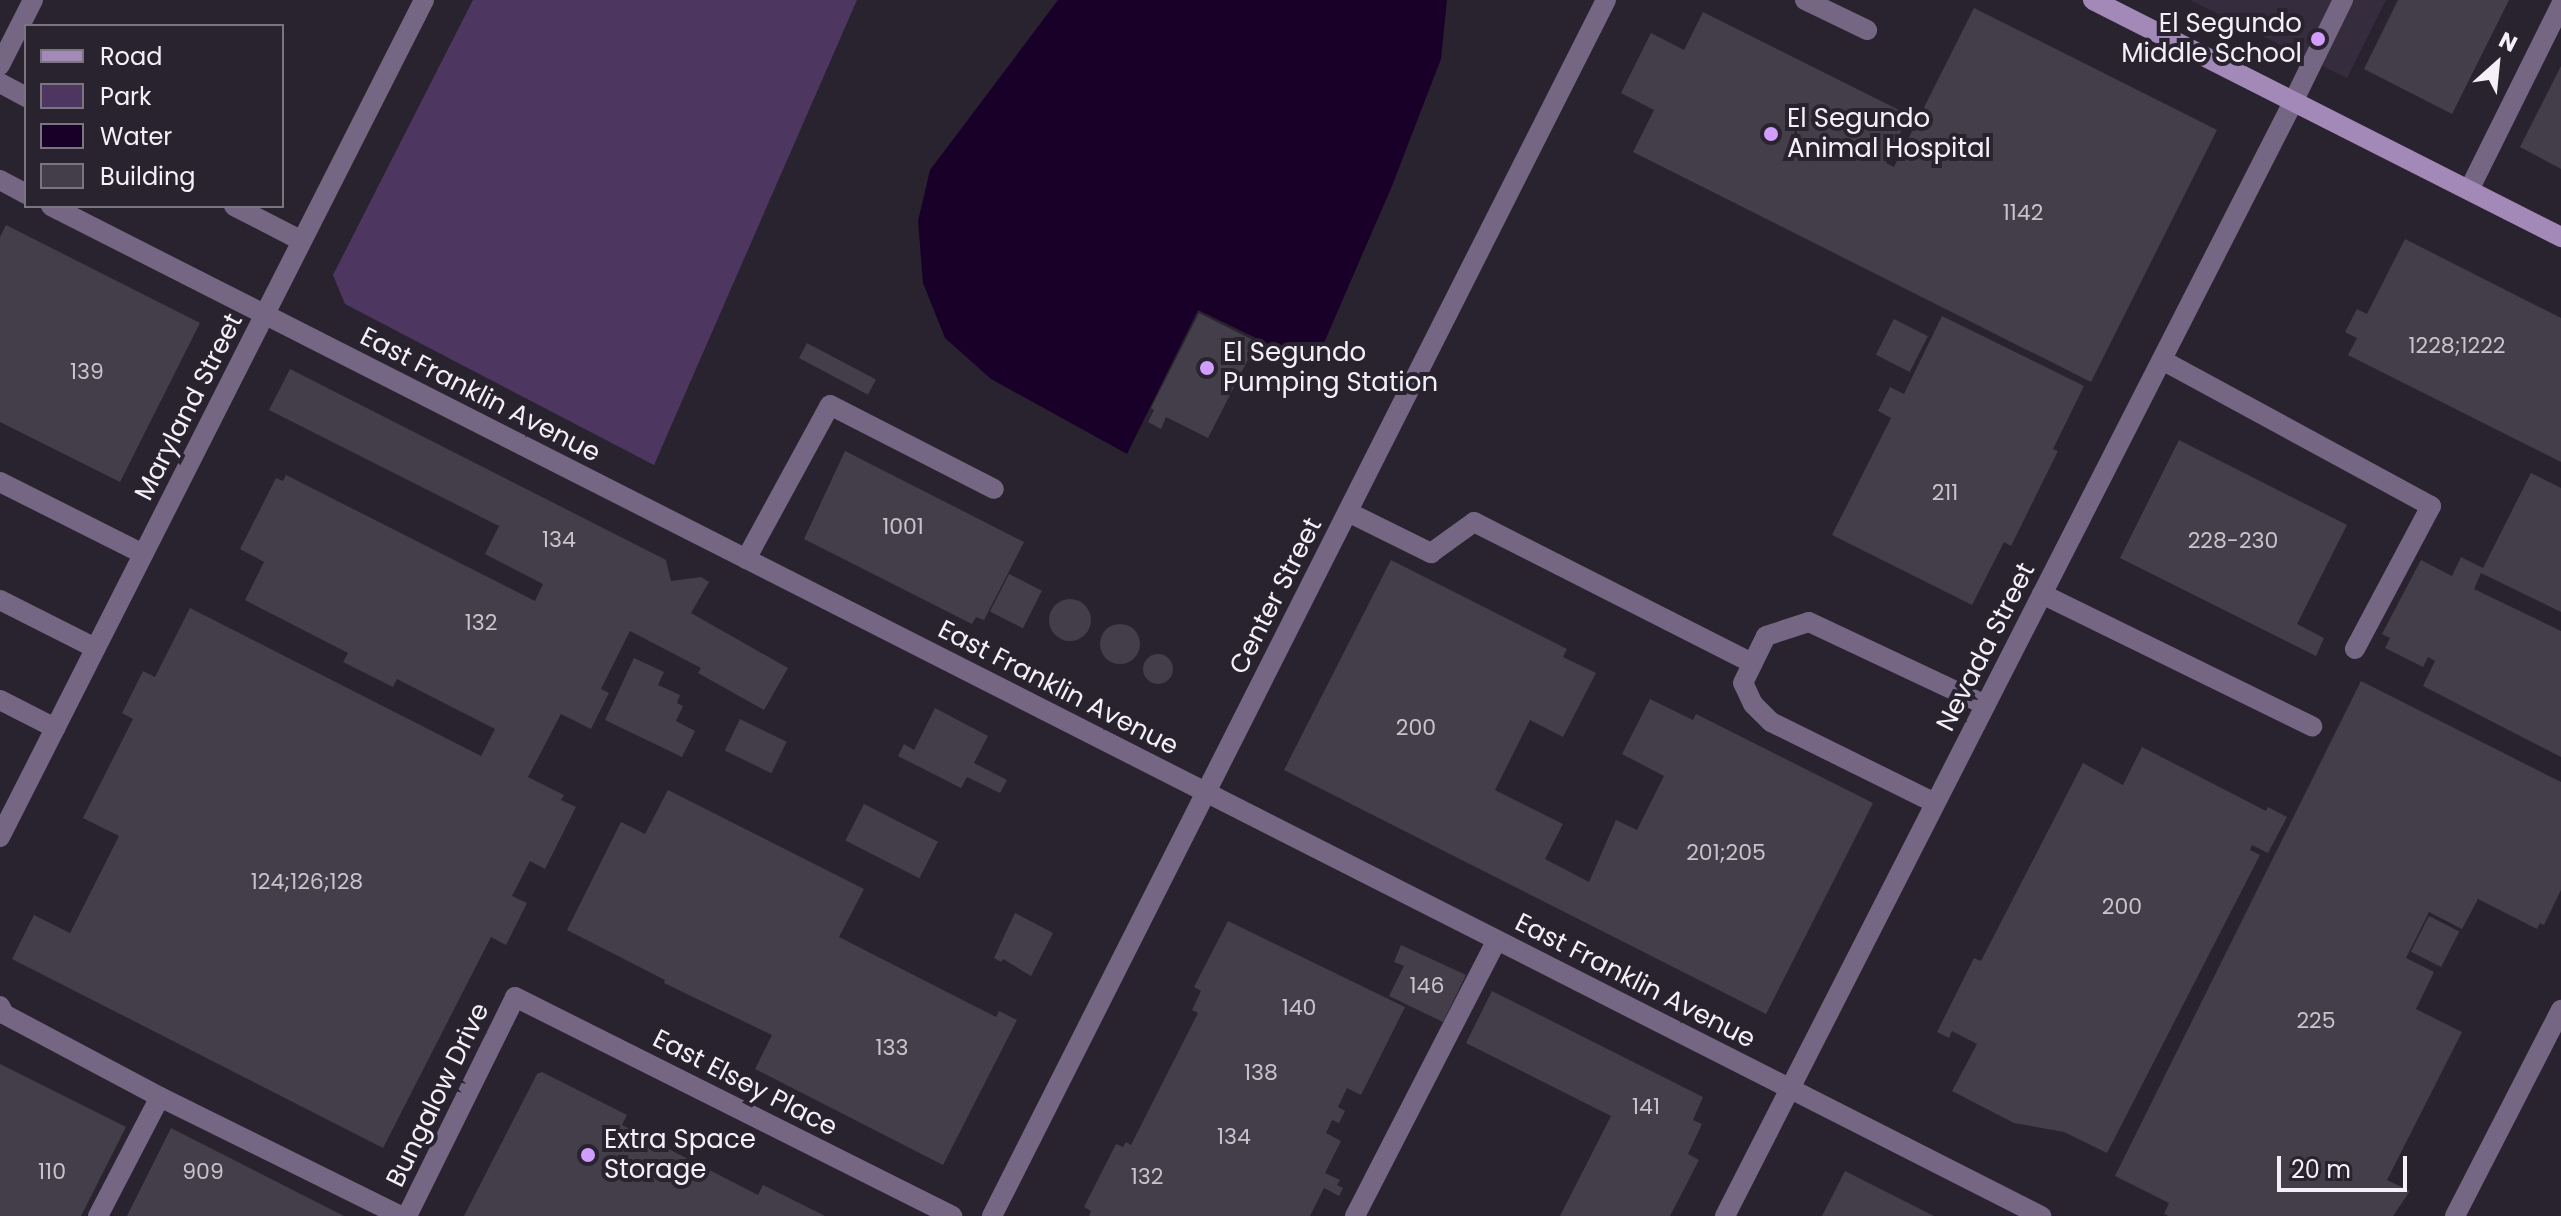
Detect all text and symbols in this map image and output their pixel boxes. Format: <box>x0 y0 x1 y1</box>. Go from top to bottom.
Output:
place label: El Segundo Middle School <box>2121 8 2302 70</box>
legend <box>24 24 284 208</box>
north arrow <box>2457 24 2537 104</box>
text: N <box>2494 25 2523 60</box>
marker: El Segundo Middle School <box>2309 30 2327 48</box>
text: Road <box>100 40 162 73</box>
text: Park <box>100 80 151 113</box>
place label: El Segundo Animal Hospital <box>1787 103 1991 164</box>
text: Water <box>100 120 172 153</box>
marker: El Segundo Animal Hospital <box>1762 125 1780 143</box>
text: Building <box>100 160 196 193</box>
house number: 1142 <box>2003 200 2043 226</box>
street label: Maryland Street <box>128 308 250 506</box>
street label: East Franklin Avenue <box>355 321 605 469</box>
house number: 1228;1222 <box>2408 333 2506 359</box>
place label: El Segundo Pumping Station <box>1223 337 1438 398</box>
house number: 139 <box>70 359 104 385</box>
marker: El Segundo Pumping Station <box>1198 359 1216 377</box>
house number: 211 <box>1932 480 1958 506</box>
street label: Center Street <box>1223 513 1329 679</box>
house number: 1001 <box>882 514 924 540</box>
house number: 134 <box>542 527 576 553</box>
house number: 228-230 <box>2188 528 2278 554</box>
street label: Nevada Street <box>1930 558 2042 736</box>
house number: 132 <box>465 610 497 636</box>
street label: East Franklin Avenue <box>933 614 1183 762</box>
house number: 200 <box>1396 715 1436 741</box>
house number: 201;205 <box>1686 840 1766 866</box>
house number: 124;126;128 <box>251 869 363 895</box>
house number: 200 <box>2102 894 2142 920</box>
street label: East Franklin Avenue <box>1510 907 1760 1055</box>
house number: 146 <box>1410 973 1444 999</box>
house number: 140 <box>1282 995 1316 1021</box>
street label: Bungalow Drive <box>380 998 496 1192</box>
house number: 225 <box>2296 1008 2336 1034</box>
street label: East Elsey Place <box>648 1023 842 1143</box>
house number: 133 <box>876 1035 908 1061</box>
house number: 138 <box>1244 1060 1278 1086</box>
house number: 141 <box>1632 1094 1660 1120</box>
place label: Extra Space Storage <box>604 1124 756 1186</box>
house number: 134 <box>1217 1124 1251 1150</box>
scale bar <box>2281 1140 2411 1190</box>
marker: Extra Space Storage <box>579 1146 597 1164</box>
text: 20 m <box>2291 1153 2351 1186</box>
house number: 110 <box>38 1159 66 1185</box>
house number: 909 <box>182 1159 224 1185</box>
house number: 132 <box>1131 1164 1163 1190</box>

